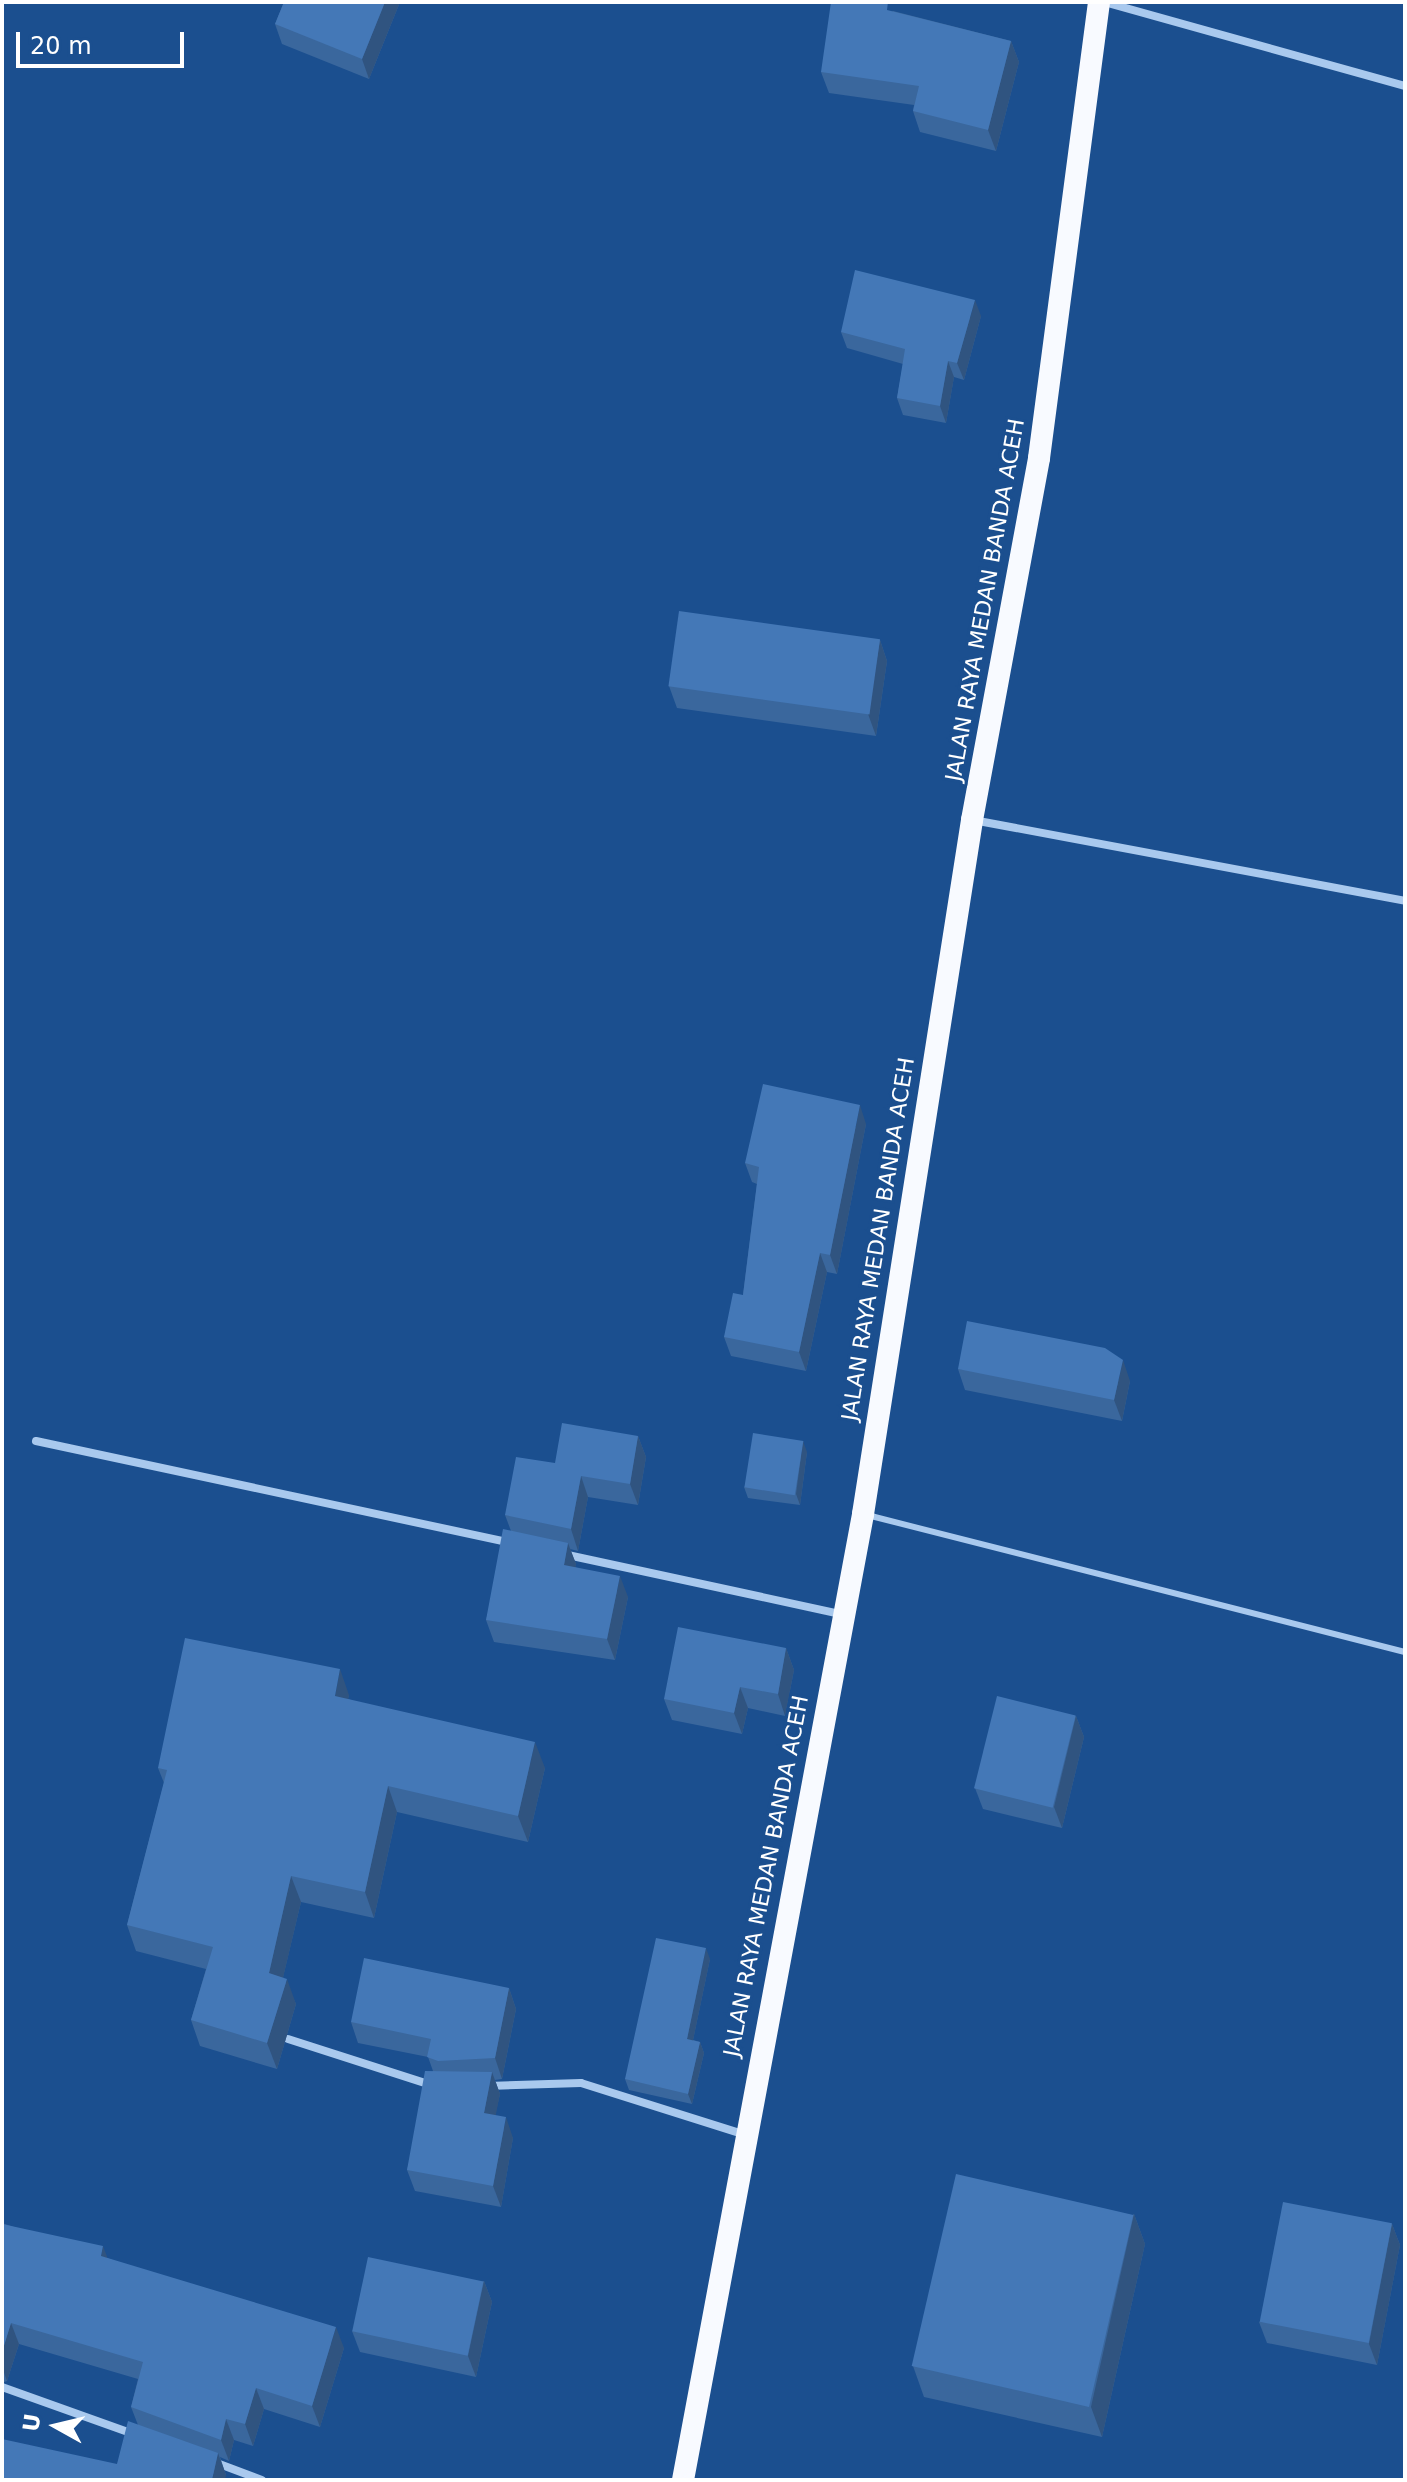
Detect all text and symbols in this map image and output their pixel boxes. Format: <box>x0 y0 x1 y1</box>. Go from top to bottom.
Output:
scale bar <box>20 16 188 66</box>
text: 20 m <box>30 32 92 60</box>
street label: JALAN RAYA MEDAN BANDA ACEH <box>940 417 1030 783</box>
street label: JALAN RAYA MEDAN BANDA ACEH <box>836 1055 920 1423</box>
street label: JALAN RAYA MEDAN BANDA ACEH <box>718 1693 814 2059</box>
north arrow <box>16 2386 96 2466</box>
text: U <box>18 2412 45 2433</box>

